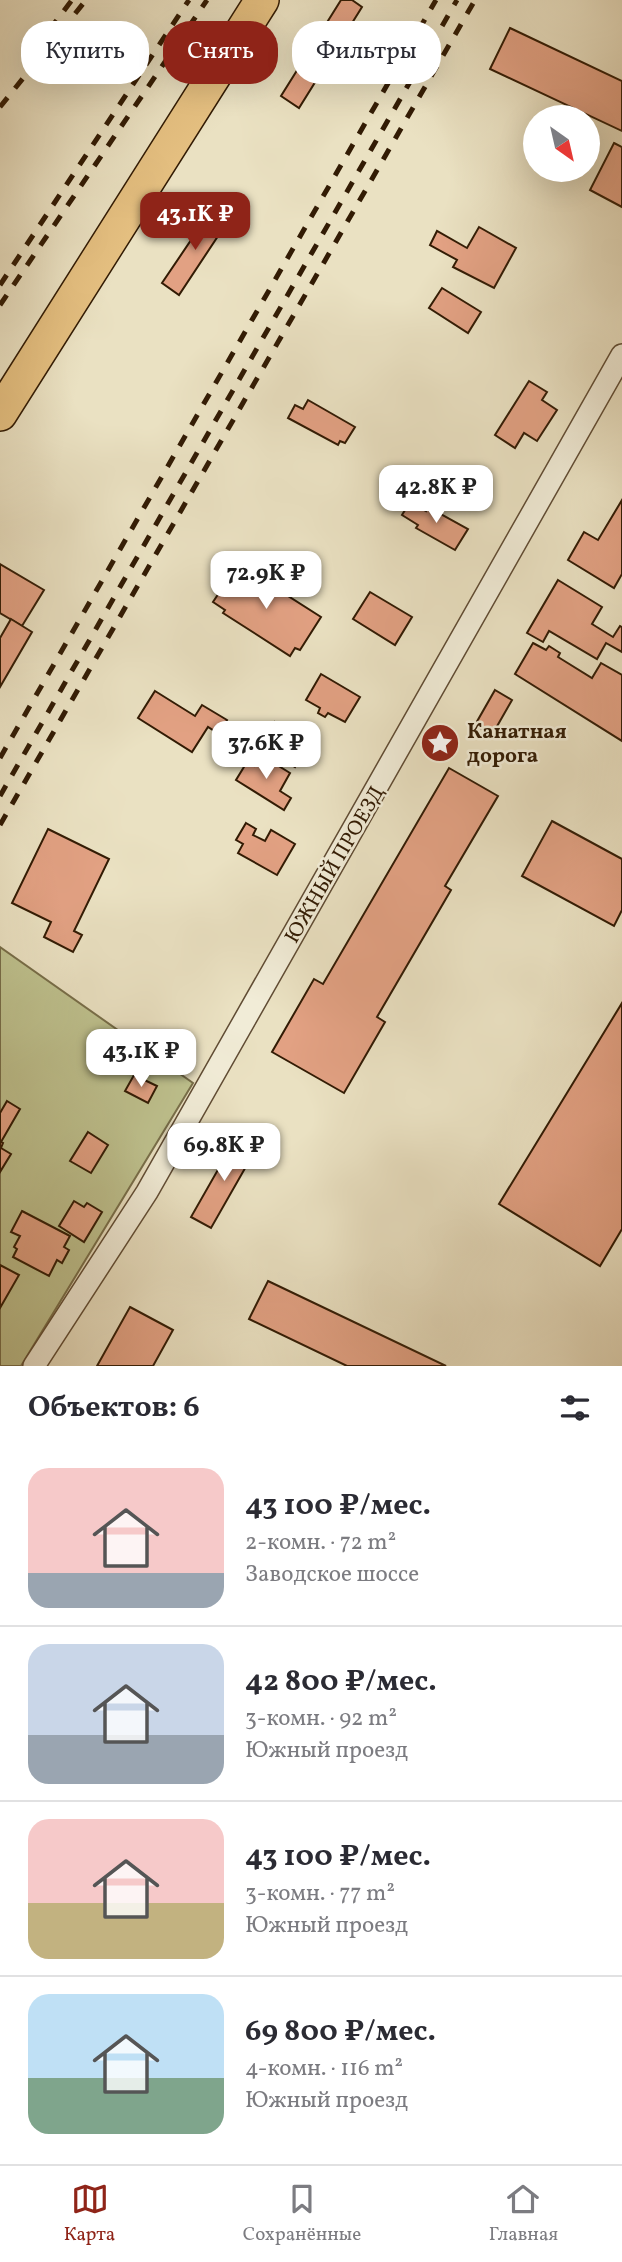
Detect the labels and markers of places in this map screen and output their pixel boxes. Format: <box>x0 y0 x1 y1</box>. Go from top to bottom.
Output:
pin: 43.1K ₽ <box>130 192 260 252</box>
pin: 42.8K ₽ <box>371 466 501 525</box>
pin: 72.9K ₽ <box>201 552 331 611</box>
place label: Канатная дорога <box>467 718 567 771</box>
pin: 37.6K ₽ <box>201 722 331 781</box>
place icon: Канатная дорога <box>419 722 461 764</box>
pin: 43.1K ₽ <box>76 1030 206 1089</box>
pin: 69.8K ₽ <box>159 1124 289 1183</box>

